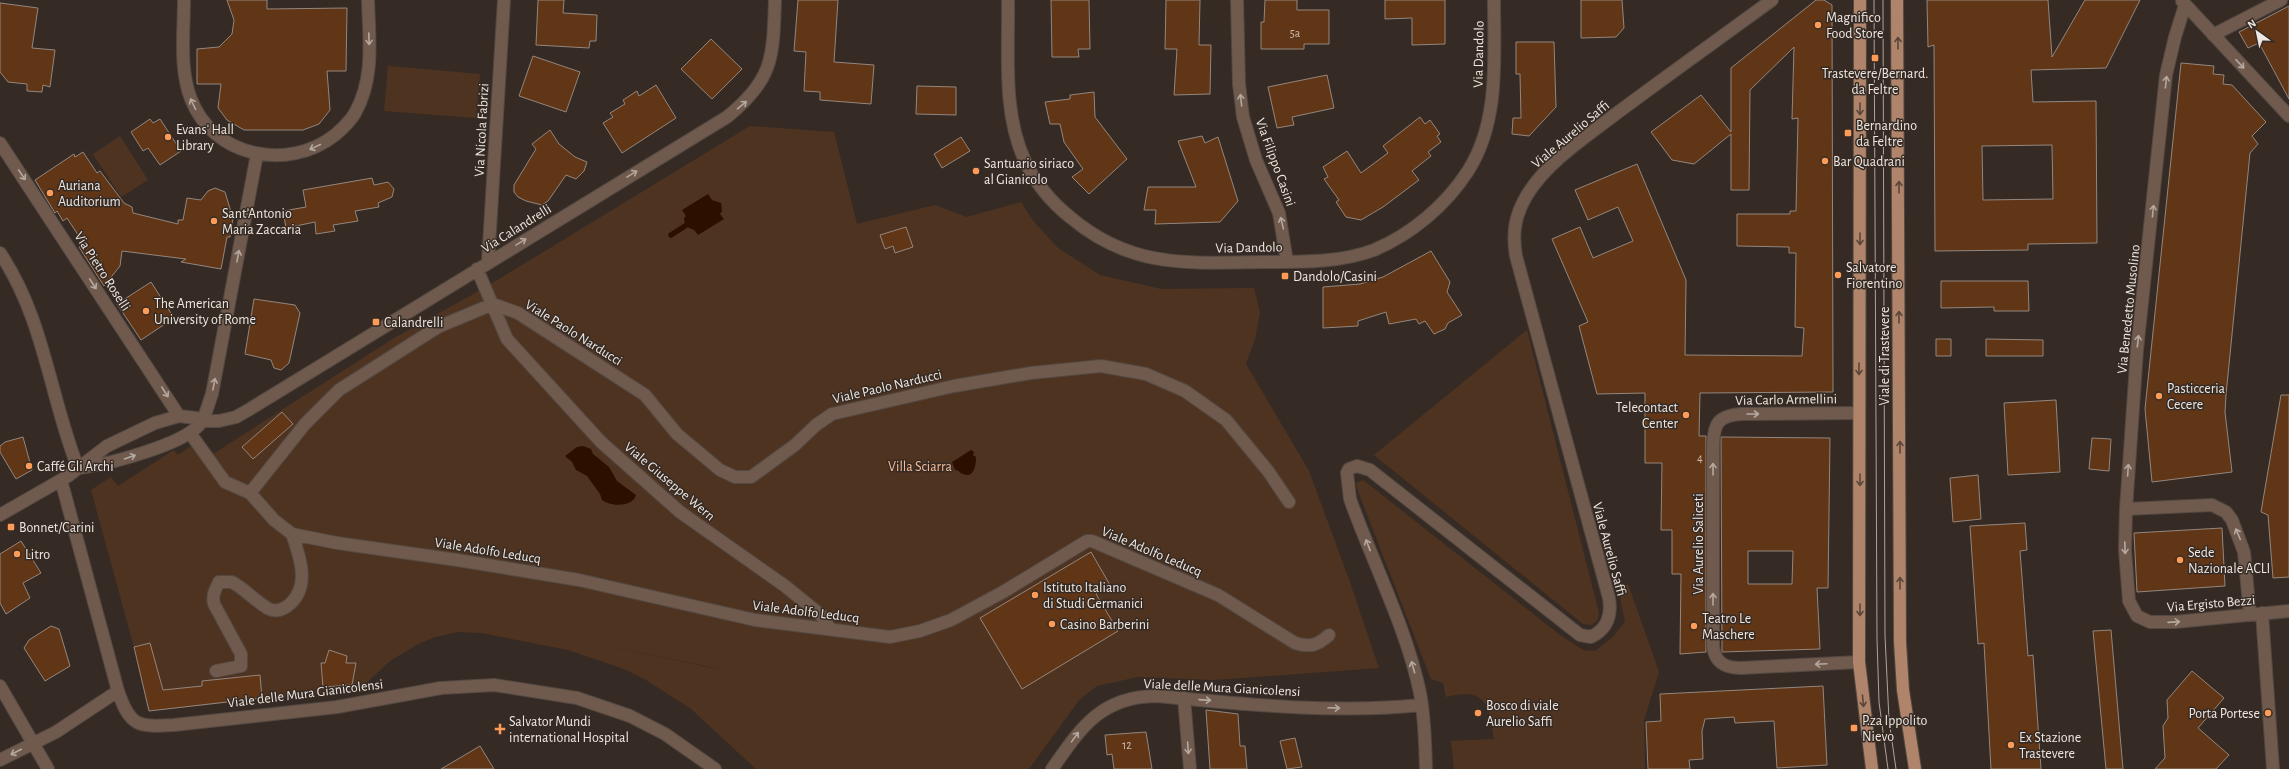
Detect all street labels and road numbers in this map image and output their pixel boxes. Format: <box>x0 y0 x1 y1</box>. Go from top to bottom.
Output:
street label: Via Dandolo <box>1471 20 1487 88</box>
street label: Via Nicola Fabrizi <box>473 83 491 177</box>
street label: Viale Aurelio Saffi <box>1529 98 1612 171</box>
street label: Via Filippo Casini <box>1253 116 1297 208</box>
street label: Via Calandrelli <box>479 202 554 256</box>
street label: Via Pietro Roselli <box>71 229 133 314</box>
street label: Via Dandolo <box>1215 240 1283 256</box>
street label: Via Benedetto Musolino <box>2115 244 2143 375</box>
street label: Viale Paolo Narducci <box>522 297 624 368</box>
street label: Viale di Trastevere <box>1878 307 1892 405</box>
street label: Viale Paolo Narducci <box>831 368 943 406</box>
street label: Via Carlo Armellini <box>1735 392 1837 408</box>
street label: Viale Giuseppe Wern <box>621 440 717 524</box>
street label: Via Aurelio Saliceti <box>1692 493 1706 595</box>
street label: Viale Aurelio Saffi <box>1590 501 1628 598</box>
street label: Viale Adolfo Leducq <box>1099 524 1204 579</box>
street label: Viale Adolfo Leducq <box>434 536 542 566</box>
street label: Via Ergisto Bezzi <box>2166 593 2256 615</box>
street label: Viale Adolfo Leducq <box>752 598 860 625</box>
street label: Viale delle Mura Gianicolensi <box>226 677 384 711</box>
street label: Viale delle Mura Gianicolensi <box>1143 677 1301 699</box>

